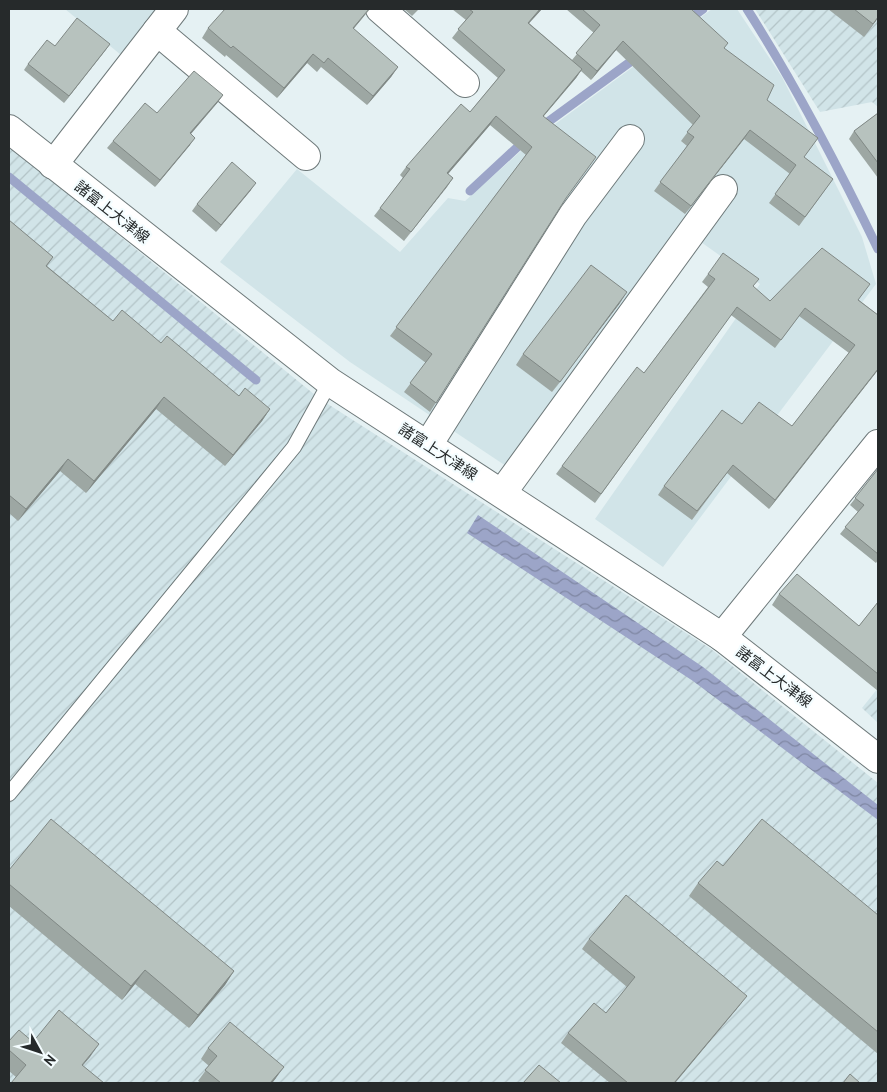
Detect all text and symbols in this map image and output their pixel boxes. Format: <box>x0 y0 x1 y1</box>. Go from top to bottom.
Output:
street label: 諸富上大津線 <box>71 176 154 247</box>
street label: 諸富上大津線 <box>395 419 481 484</box>
street label: 諸富上大津線 <box>733 642 816 711</box>
north arrow <box>15 1027 65 1077</box>
text: N <box>40 1051 60 1070</box>

